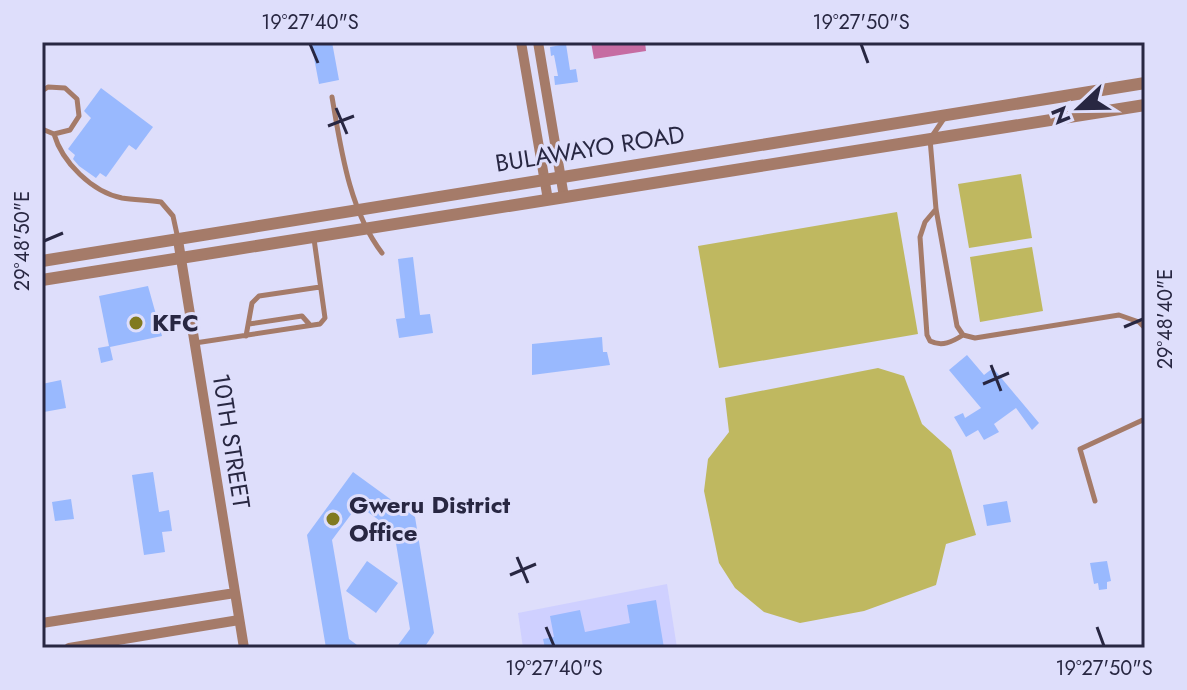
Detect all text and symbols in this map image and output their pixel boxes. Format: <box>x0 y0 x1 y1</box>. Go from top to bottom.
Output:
text: 19°27'40"S <box>261 8 359 37</box>
text: 19°27'50"S <box>812 8 910 37</box>
north arrow <box>1039 68 1119 148</box>
text: N <box>1042 101 1079 130</box>
street label: BULAWAYO ROAD <box>493 116 687 181</box>
text: 29°48'50"E <box>8 191 37 291</box>
text: 29°48'40"E <box>1151 269 1180 369</box>
place label: KFC <box>152 305 199 340</box>
marker: KFC <box>127 314 145 332</box>
street label: 10TH STREET <box>204 371 259 511</box>
place label: Gweru District Office <box>349 487 511 550</box>
marker: Gweru District Office <box>324 510 342 528</box>
text: 19°27'40"S <box>505 654 603 683</box>
text: 19°27'50"S <box>1055 654 1153 683</box>

